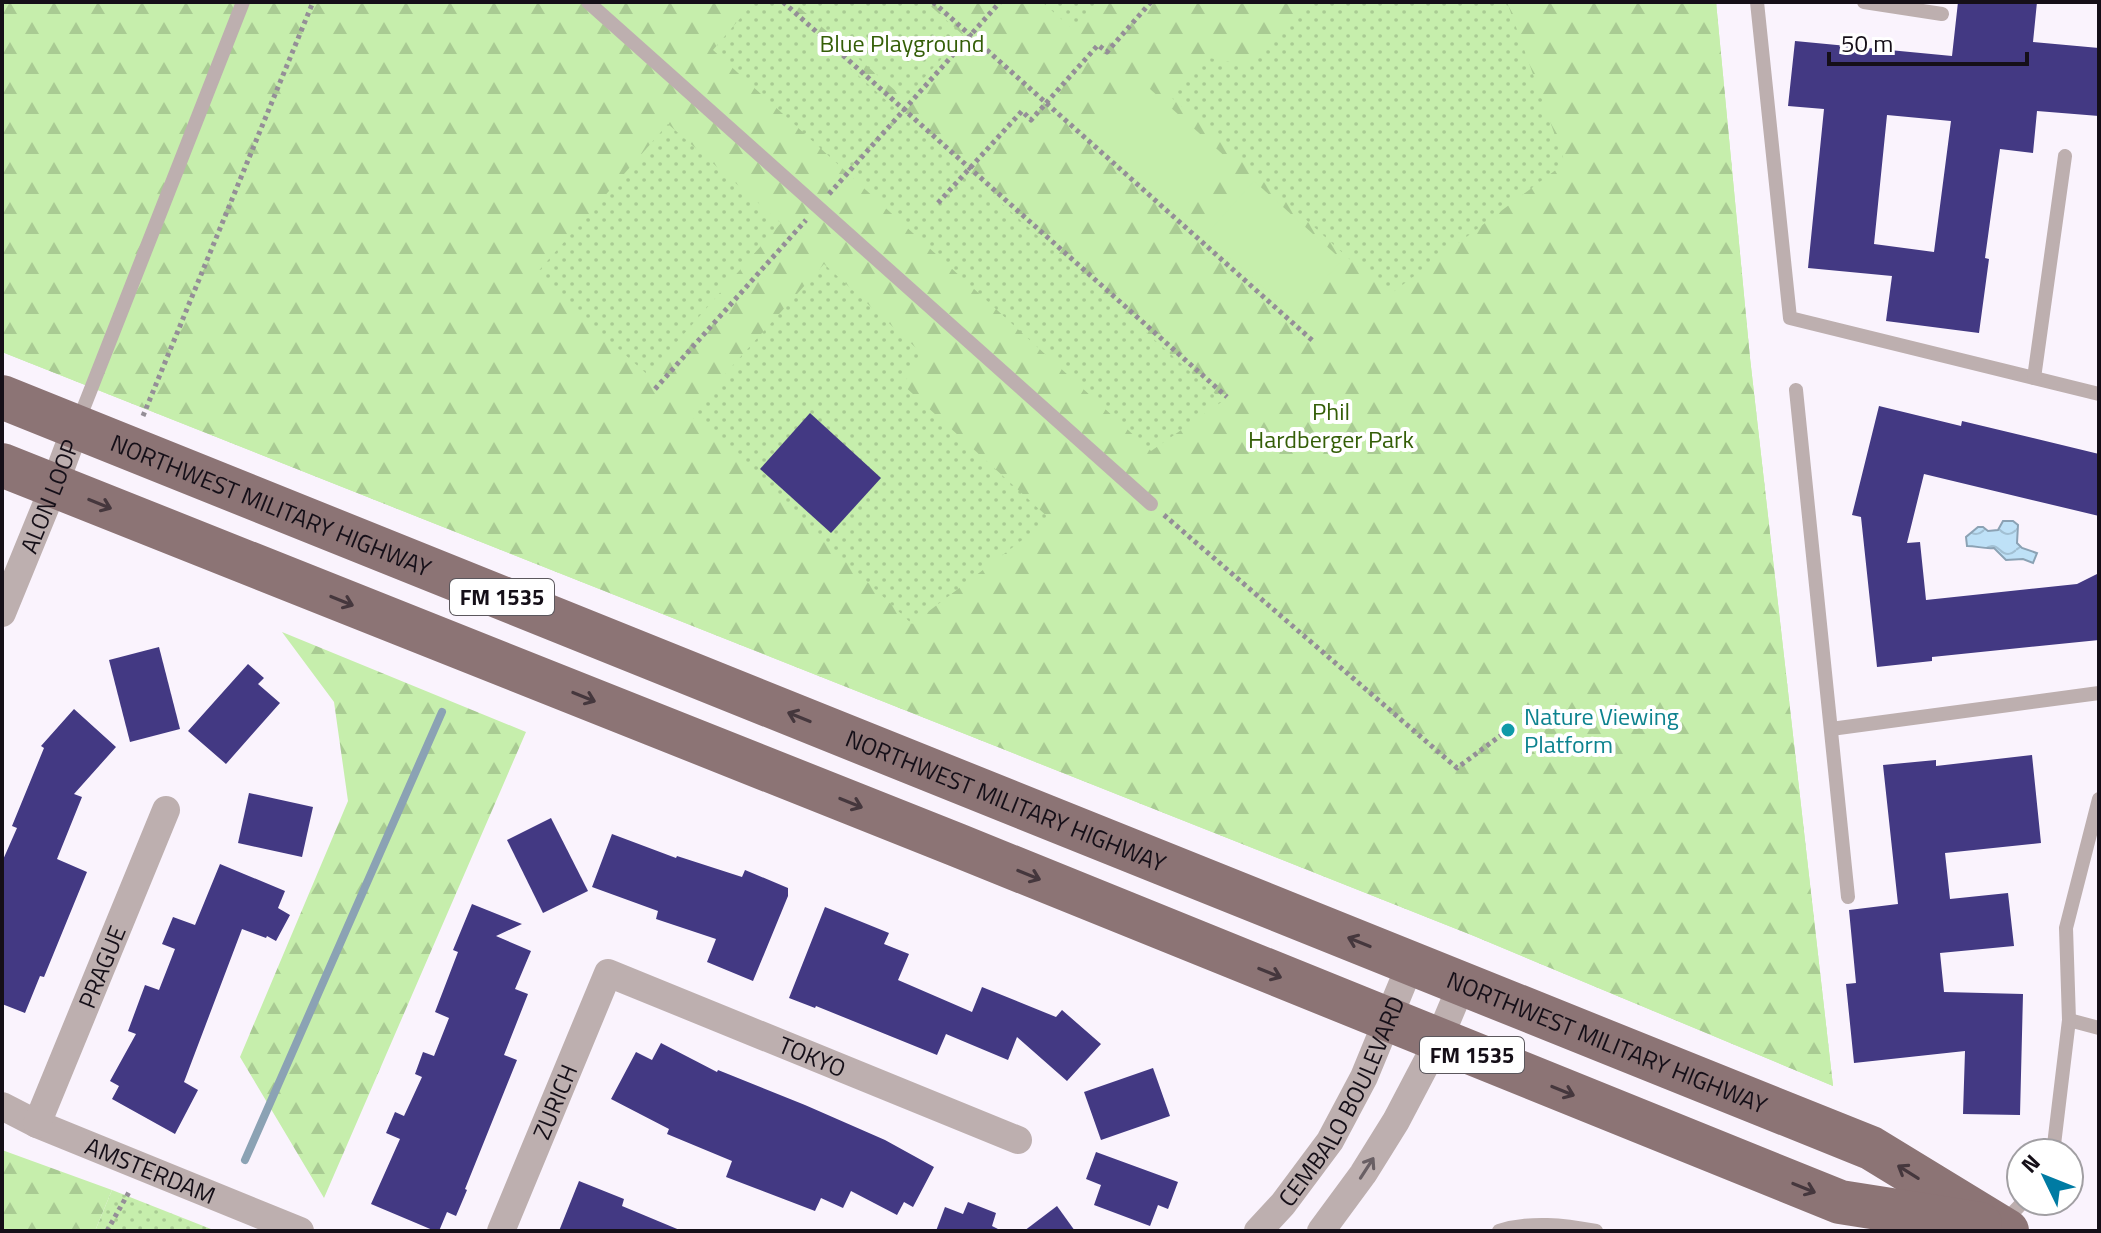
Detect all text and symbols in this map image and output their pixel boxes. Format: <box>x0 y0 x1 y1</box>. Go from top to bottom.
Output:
scale bar <box>1829 16 2027 66</box>
park label: Blue Playground <box>820 25 984 61</box>
text: 50 m <box>1841 25 1893 61</box>
park label: Phil Hardberger Park <box>1248 393 1414 457</box>
street label: NORTHWEST MILITARY HIGHWAY <box>105 425 437 586</box>
street label: ALON LOOP <box>10 434 88 559</box>
one-way arrow <box>87 498 112 512</box>
road number: FM 1535 <box>450 579 554 615</box>
one-way arrow <box>329 594 354 609</box>
one-way arrow <box>571 691 596 705</box>
place label: Nature Viewing Platform <box>1524 698 1679 762</box>
one-way arrow <box>787 709 812 723</box>
street label: NORTHWEST MILITARY HIGHWAY <box>840 720 1172 881</box>
marker: Nature Viewing Platform <box>1499 721 1517 739</box>
one-way arrow <box>838 797 863 812</box>
one-way arrow <box>1016 869 1041 883</box>
street label: PRAGUE <box>69 920 135 1014</box>
one-way arrow <box>1347 934 1372 948</box>
street label: NORTHWEST MILITARY HIGHWAY <box>1442 961 1773 1123</box>
one-way arrow <box>1257 967 1282 981</box>
street label: CEMBALO BOULEVARD <box>1269 990 1414 1214</box>
street label: TOKYO <box>773 1026 851 1086</box>
road number: FM 1535 <box>1420 1037 1524 1073</box>
street label: ZURICH <box>523 1059 586 1145</box>
one-way arrow <box>1550 1085 1575 1099</box>
street label: AMSTERDAM <box>80 1128 221 1213</box>
north arrow <box>2005 1137 2085 1217</box>
text: N <box>2013 1146 2048 1181</box>
one-way arrow <box>1359 1157 1375 1180</box>
one-way arrow <box>1897 1163 1920 1179</box>
one-way arrow <box>1791 1182 1816 1196</box>

